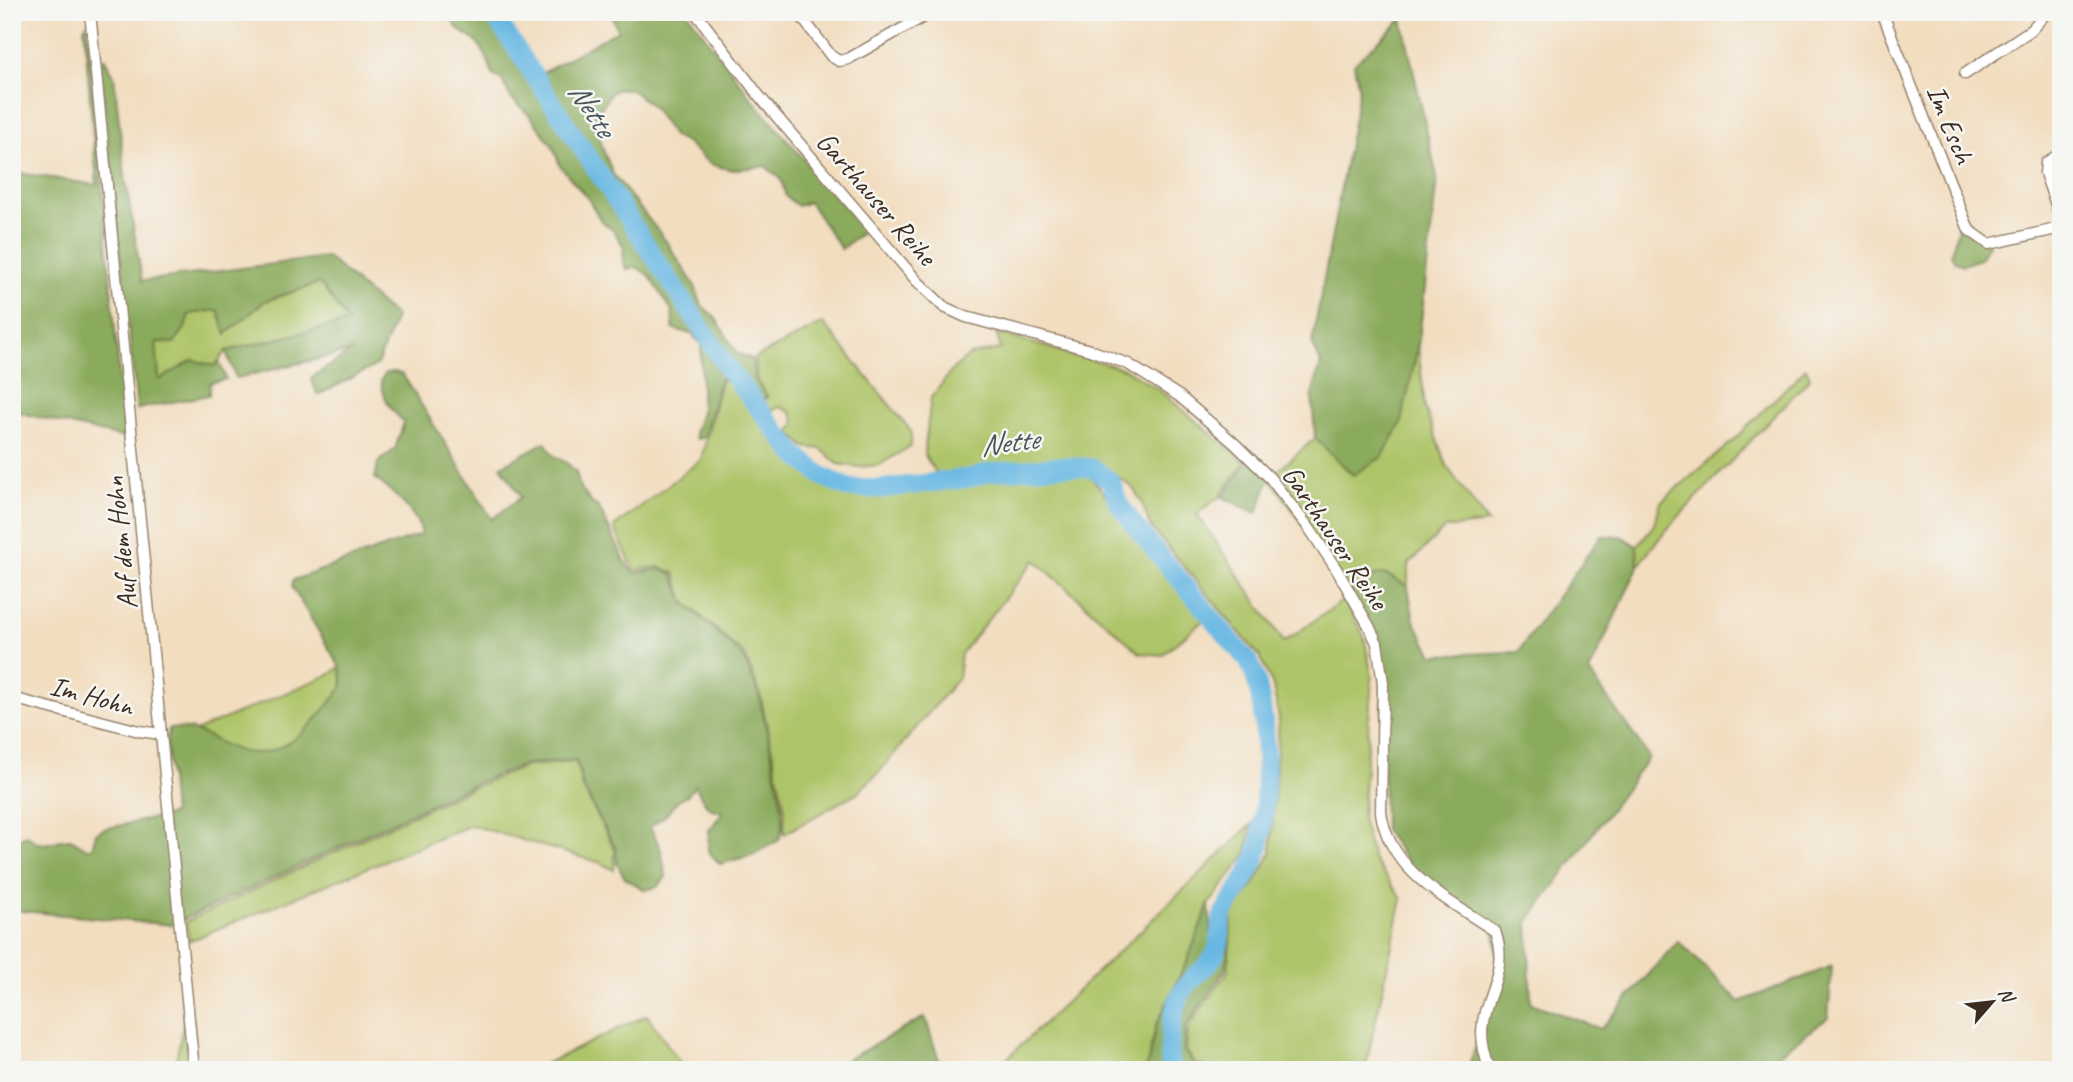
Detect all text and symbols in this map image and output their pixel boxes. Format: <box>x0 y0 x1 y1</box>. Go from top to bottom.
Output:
water label: Nette <box>560 74 626 147</box>
street label: Im Esch <box>1919 80 1983 170</box>
street label: Garthauser Reihe <box>809 124 946 274</box>
water label: Nette <box>978 419 1044 464</box>
street label: Garthauser Reihe <box>1275 459 1398 617</box>
street label: Auf dem Hohn <box>96 475 145 611</box>
street label: Im Hohn <box>46 668 139 724</box>
north arrow <box>1958 967 2028 1036</box>
text: N <box>1993 984 2021 1008</box>

